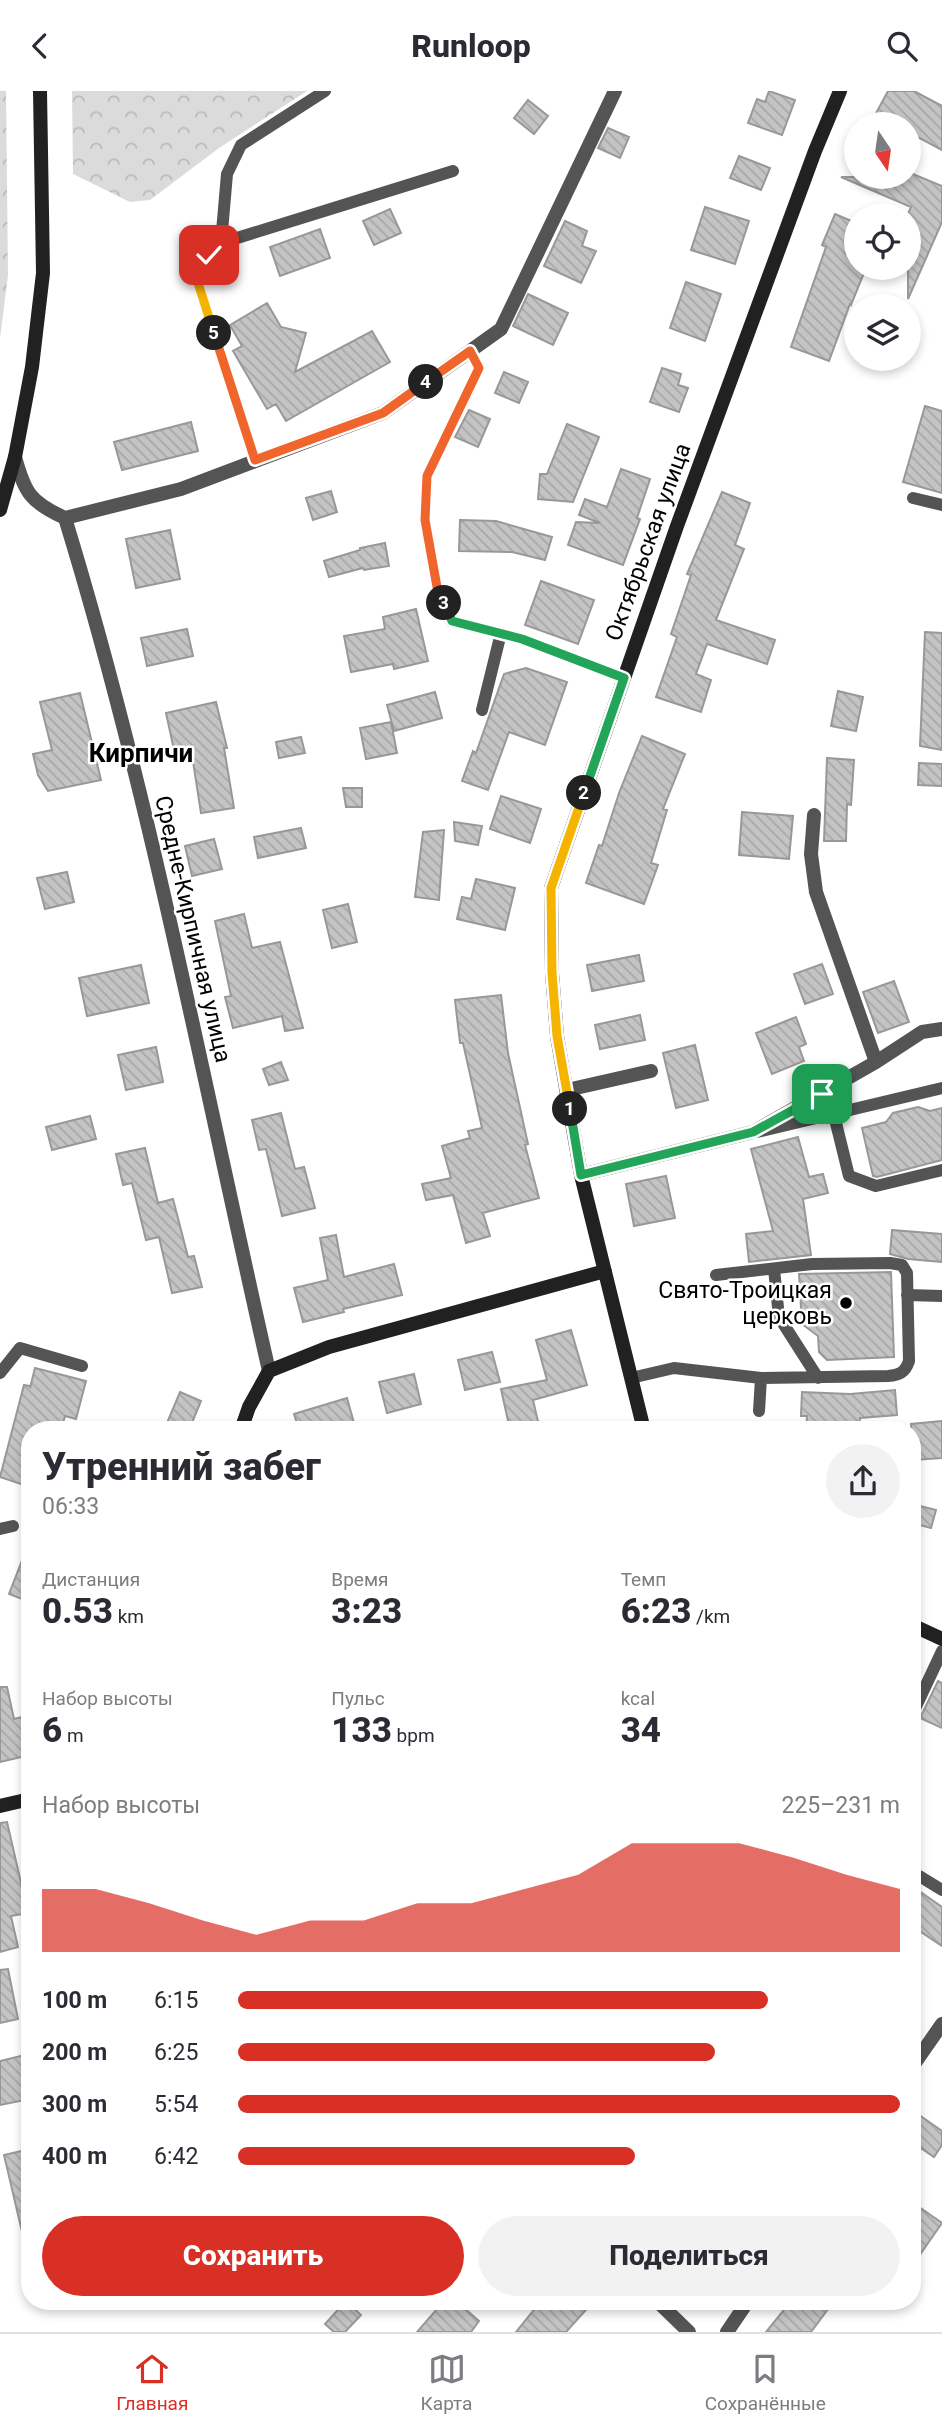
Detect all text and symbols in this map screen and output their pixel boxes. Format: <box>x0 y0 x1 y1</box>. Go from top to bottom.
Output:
icon: back <box>21 27 59 65</box>
text: Runloop <box>411 27 531 65</box>
icon: search <box>883 27 921 65</box>
north arrow <box>844 112 920 189</box>
map controls <box>844 112 921 371</box>
button: locate <box>844 203 921 280</box>
pin <box>179 225 239 285</box>
icon: check <box>190 236 228 274</box>
button: layers <box>844 294 921 371</box>
pin: 5 <box>196 315 232 351</box>
text: 5 <box>208 321 219 344</box>
pin: 4 <box>408 365 444 399</box>
text: 4 <box>420 370 431 393</box>
street label: Октябрьская улица <box>600 440 696 644</box>
pin: 3 <box>426 585 462 621</box>
text: 3 <box>438 591 449 614</box>
district label: Кирпичи <box>89 738 193 768</box>
pin: 2 <box>566 775 602 811</box>
text: 2 <box>578 781 589 804</box>
street label: Средне-Кирпичная улица <box>149 793 237 1065</box>
pin <box>792 1064 852 1124</box>
icon: arrive <box>803 1075 841 1113</box>
pin: 1 <box>552 1091 588 1127</box>
text: 1 <box>564 1097 575 1120</box>
place label: Свято-Троицкая церковь <box>658 1277 832 1330</box>
marker: Свято-Троицкая церковь <box>838 1295 854 1311</box>
button: share <box>826 1444 900 1518</box>
text: Утренний забег <box>42 1445 321 1489</box>
text: 06:33 <box>42 1493 99 1520</box>
text: Дистанция <box>42 1568 140 1591</box>
text: Время <box>331 1568 388 1591</box>
text: Темп <box>621 1568 666 1591</box>
text: 0.53 <box>42 1591 113 1632</box>
text: 3:23 <box>331 1591 402 1632</box>
text: 6:23 <box>621 1591 691 1632</box>
text: km <box>113 1605 144 1628</box>
text: /km <box>691 1605 730 1628</box>
text: Набор высоты <box>42 1687 173 1710</box>
text: Пульс <box>331 1687 385 1710</box>
text: kcal <box>621 1687 655 1710</box>
text: 6 <box>42 1710 62 1751</box>
text: 133 <box>331 1710 392 1751</box>
text: 34 <box>621 1710 661 1751</box>
text: m <box>62 1724 84 1747</box>
text: bpm <box>392 1724 435 1747</box>
text: Набор высоты <box>42 1792 200 1819</box>
text: 225–231 m <box>781 1792 900 1819</box>
text: 100 m <box>42 1987 107 2014</box>
text: 6:15 <box>154 1987 198 2014</box>
text: 200 m <box>42 2039 107 2066</box>
text: 6:25 <box>154 2039 198 2066</box>
text: 300 m <box>42 2091 107 2118</box>
text: 5:54 <box>154 2091 198 2118</box>
text: 400 m <box>42 2143 107 2170</box>
text: 6:42 <box>154 2143 198 2170</box>
button: Сохранить <box>42 2216 464 2296</box>
button: Поделиться <box>478 2216 900 2296</box>
tab: Главная <box>116 2350 188 2415</box>
tab: Карта <box>421 2350 472 2415</box>
tab: Сохранённые <box>705 2350 826 2415</box>

